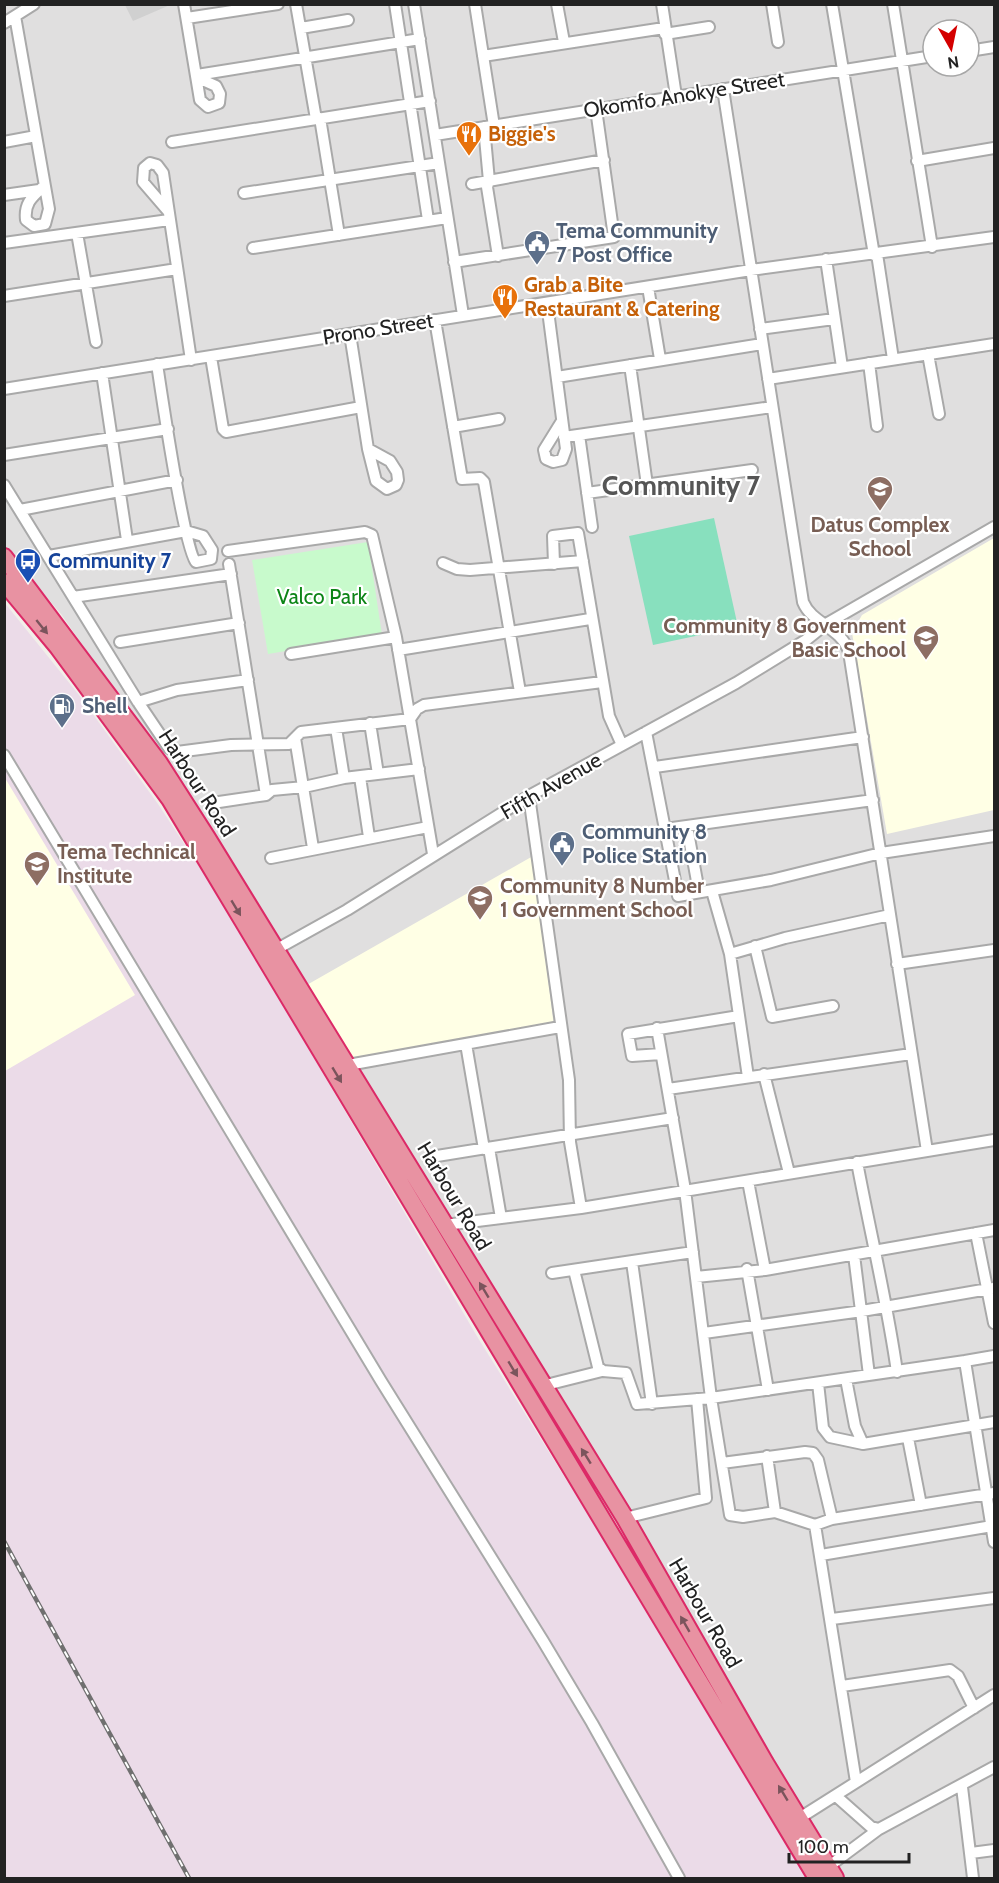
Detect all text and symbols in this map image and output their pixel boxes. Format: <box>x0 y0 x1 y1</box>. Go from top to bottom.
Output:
north arrow <box>921 18 981 78</box>
text: N <box>946 52 960 73</box>
street label: Okomfo Anokye Street <box>582 66 786 123</box>
restaurant icon: Biggie's <box>454 119 484 157</box>
place label: Biggie's <box>488 121 556 146</box>
place label: Tema Community 7 Post Office <box>556 218 719 267</box>
public building icon: Tema Community 7 Post Office <box>522 228 552 266</box>
place label: Grab a Bite Restaurant & Catering <box>524 272 720 321</box>
restaurant icon: Grab a Bite Restaurant & Catering <box>490 282 520 320</box>
street label: Prono Street <box>321 307 435 350</box>
district label: Community 7 <box>602 469 760 502</box>
school or university icon: Datus Complex School <box>865 474 895 512</box>
place label: Datus Complex School <box>811 512 950 561</box>
bus stop icon: Community 7 <box>13 546 43 584</box>
place label: Community 7 <box>48 548 171 573</box>
park label: Valco Park <box>277 584 368 609</box>
place label: Community 8 Government Basic School <box>663 613 906 662</box>
one-way arrow <box>35 620 47 635</box>
school or university icon: Community 8 Government Basic School <box>911 623 941 661</box>
fuel station icon: Shell <box>47 691 77 729</box>
place label: Shell <box>82 693 128 718</box>
street label: Harbour Road <box>154 725 241 841</box>
street label: Fifth Avenue <box>496 747 606 824</box>
place label: Community 8 Police Station <box>582 819 707 868</box>
public building icon: Community 8 Police Station <box>547 829 577 867</box>
place label: Tema Technical Institute <box>57 839 196 888</box>
school or university icon: Tema Technical Institute <box>22 849 52 887</box>
place label: Community 8 Number 1 Government School <box>500 873 704 922</box>
school or university icon: Community 8 Number 1 Government School <box>465 883 495 921</box>
one-way arrow <box>230 900 241 917</box>
one-way arrow <box>332 1067 343 1083</box>
street label: Harbour Road <box>412 1137 497 1255</box>
one-way arrow <box>478 1282 489 1298</box>
one-way arrow <box>507 1361 518 1377</box>
one-way arrow <box>580 1448 591 1464</box>
street label: Harbour Road <box>664 1553 747 1672</box>
one-way arrow <box>680 1615 690 1632</box>
one-way arrow <box>777 1785 788 1801</box>
scale bar <box>789 1826 909 1864</box>
text: 100 m <box>798 1836 849 1858</box>

